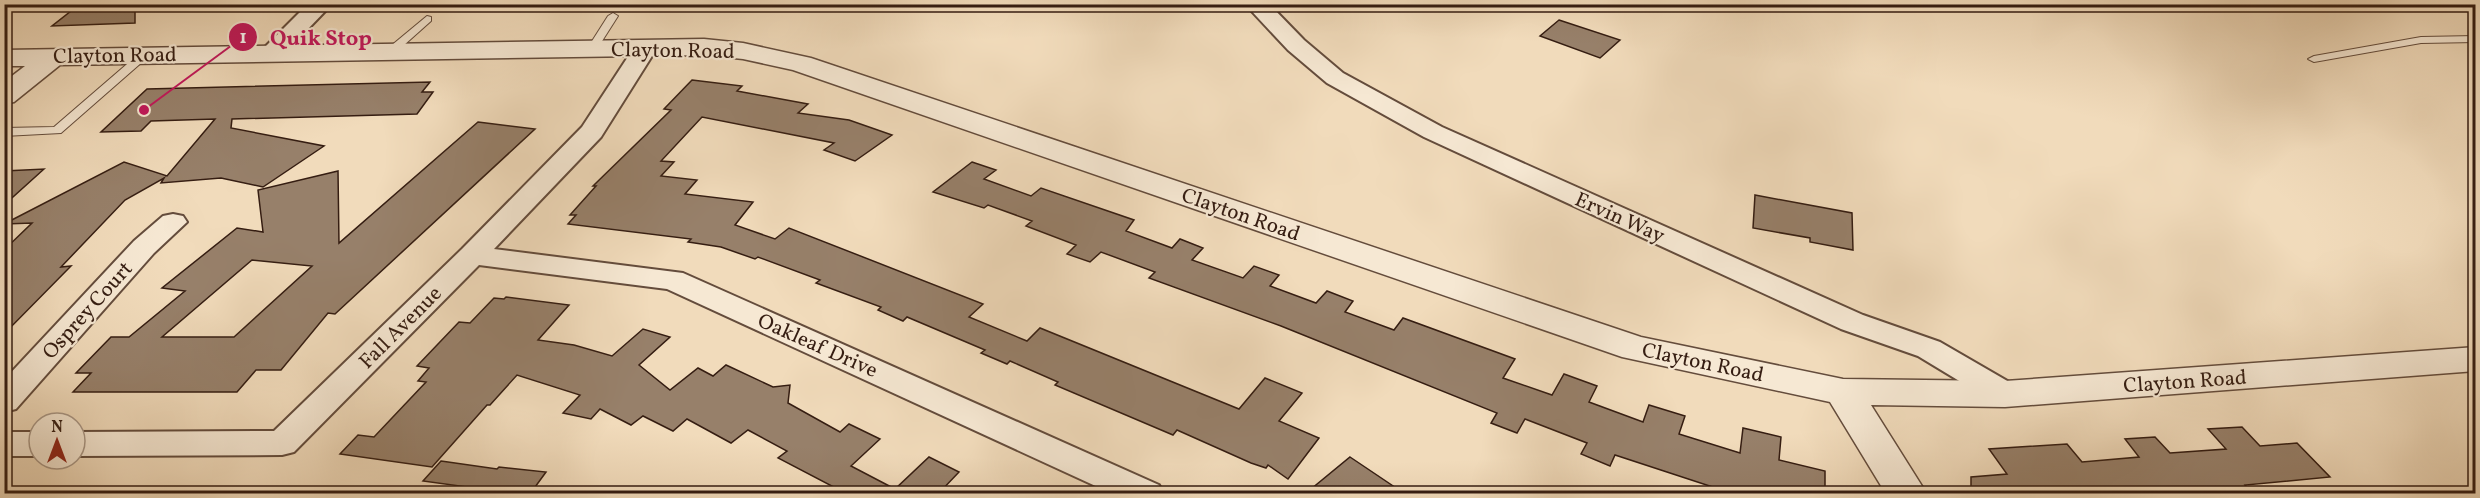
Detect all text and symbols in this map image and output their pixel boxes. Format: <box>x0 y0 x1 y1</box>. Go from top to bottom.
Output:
callout: Quik Stop <box>228 17 384 57</box>
text: Quik Stop <box>270 24 372 55</box>
text: 1 <box>239 26 247 51</box>
street label: Clayton Road <box>611 36 735 67</box>
street label: Clayton Road <box>53 41 177 72</box>
street label: Clayton Road <box>1177 182 1304 249</box>
street label: Ervin Way <box>1570 186 1670 251</box>
street label: Osprey Court <box>36 256 140 366</box>
street label: Fall Avenue <box>353 280 449 376</box>
street label: Oakleaf Drive <box>753 307 882 386</box>
street label: Clayton Road <box>1639 336 1766 391</box>
street label: Clayton Road <box>2122 364 2248 401</box>
north arrow <box>27 411 87 471</box>
text: N <box>51 417 63 439</box>

